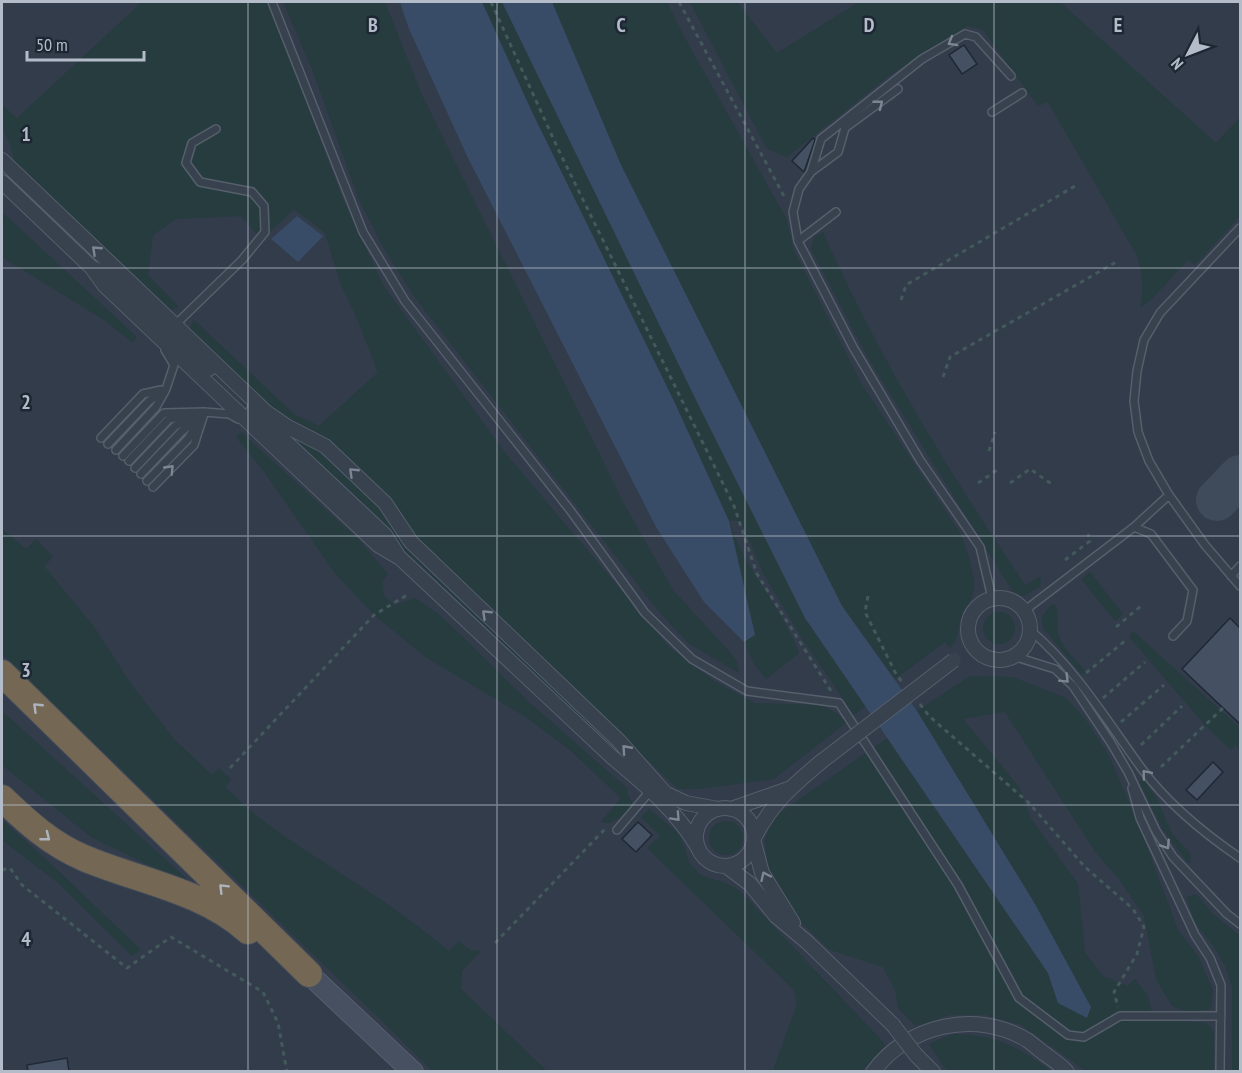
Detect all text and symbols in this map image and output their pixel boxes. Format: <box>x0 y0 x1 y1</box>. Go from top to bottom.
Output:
text: B <box>368 12 378 38</box>
text: C <box>616 12 626 38</box>
text: D <box>864 12 875 38</box>
text: E <box>1114 12 1122 38</box>
scale bar <box>27 24 144 62</box>
north arrow <box>1158 24 1218 84</box>
text: 50 m <box>36 33 68 56</box>
one-way arrow <box>947 35 958 46</box>
text: N <box>1167 54 1187 74</box>
one-way arrow <box>872 101 883 112</box>
text: 1 <box>21 121 31 147</box>
one-way arrow <box>92 246 102 257</box>
text: 2 <box>21 389 31 415</box>
one-way arrow <box>163 466 174 477</box>
one-way arrow <box>349 469 360 480</box>
one-way arrow <box>483 610 494 621</box>
text: 3 <box>21 657 31 683</box>
one-way arrow <box>1058 671 1069 682</box>
one-way arrow <box>34 703 44 714</box>
one-way arrow <box>622 745 633 756</box>
one-way arrow <box>1143 770 1154 781</box>
one-way arrow <box>669 810 680 820</box>
one-way arrow <box>39 829 50 840</box>
one-way arrow <box>1158 839 1170 849</box>
one-way arrow <box>761 872 773 883</box>
one-way arrow <box>219 885 230 896</box>
text: 4 <box>21 926 31 952</box>

